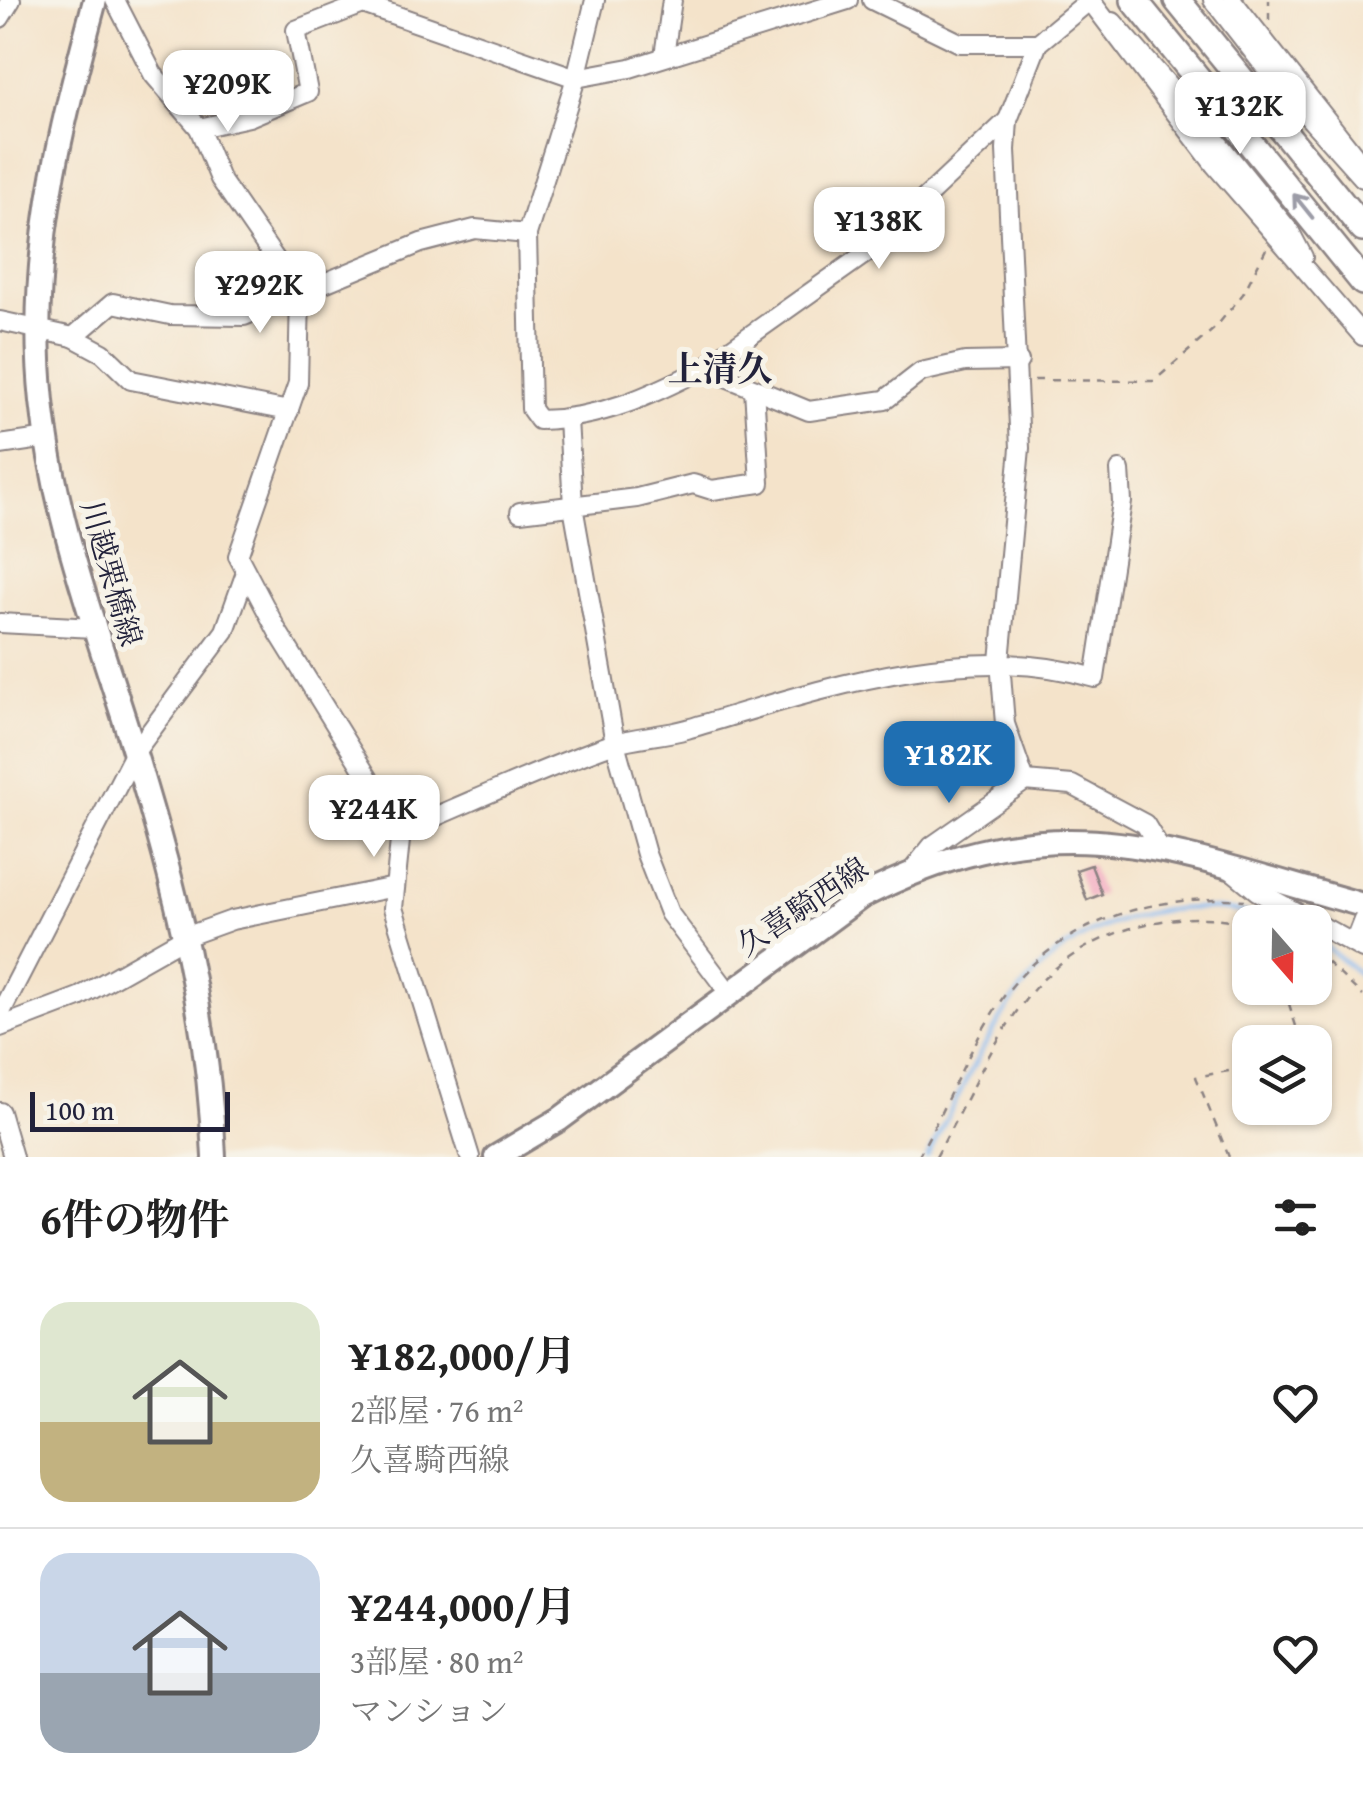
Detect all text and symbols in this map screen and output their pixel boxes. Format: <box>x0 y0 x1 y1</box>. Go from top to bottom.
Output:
pin: ¥209K <box>158 50 298 135</box>
text: ¥209K <box>185 59 271 106</box>
pin: ¥132K <box>1170 72 1310 157</box>
text: ¥132K <box>1197 81 1283 128</box>
pin: ¥138K <box>809 187 949 272</box>
one-way arrow <box>1292 193 1314 219</box>
text: ¥138K <box>836 196 922 243</box>
pin: ¥292K <box>190 251 330 336</box>
text: ¥292K <box>217 260 303 307</box>
district label: 上清久 <box>667 343 773 394</box>
street label: 川越栗橋線 <box>70 495 154 651</box>
pin: ¥182K <box>879 721 1019 806</box>
text: ¥182K <box>906 730 992 777</box>
pin: ¥244K <box>304 775 444 860</box>
text: ¥244K <box>331 784 417 831</box>
street label: 久喜騎西線 <box>728 846 876 966</box>
north arrow <box>1232 905 1332 1005</box>
map controls <box>1232 905 1332 1125</box>
button: layers <box>1232 1025 1332 1125</box>
scale bar <box>30 1087 230 1132</box>
text: 100 m <box>45 1089 114 1130</box>
text: 6件の物件 <box>40 1188 230 1249</box>
icon: filters <box>1268 1190 1323 1245</box>
text: ¥182,000/月 <box>350 1324 576 1385</box>
icon: home <box>120 1342 240 1462</box>
icon: heart <box>1268 1375 1323 1430</box>
text: 2部屋 · 76 m² <box>350 1387 524 1434</box>
text: 久喜騎西線 <box>350 1436 510 1483</box>
text: ¥244,000/月 <box>350 1575 576 1636</box>
icon: home <box>120 1593 240 1713</box>
icon: heart <box>1268 1626 1323 1681</box>
text: 3部屋 · 80 m² <box>350 1638 524 1685</box>
text: マンション <box>350 1687 509 1734</box>

